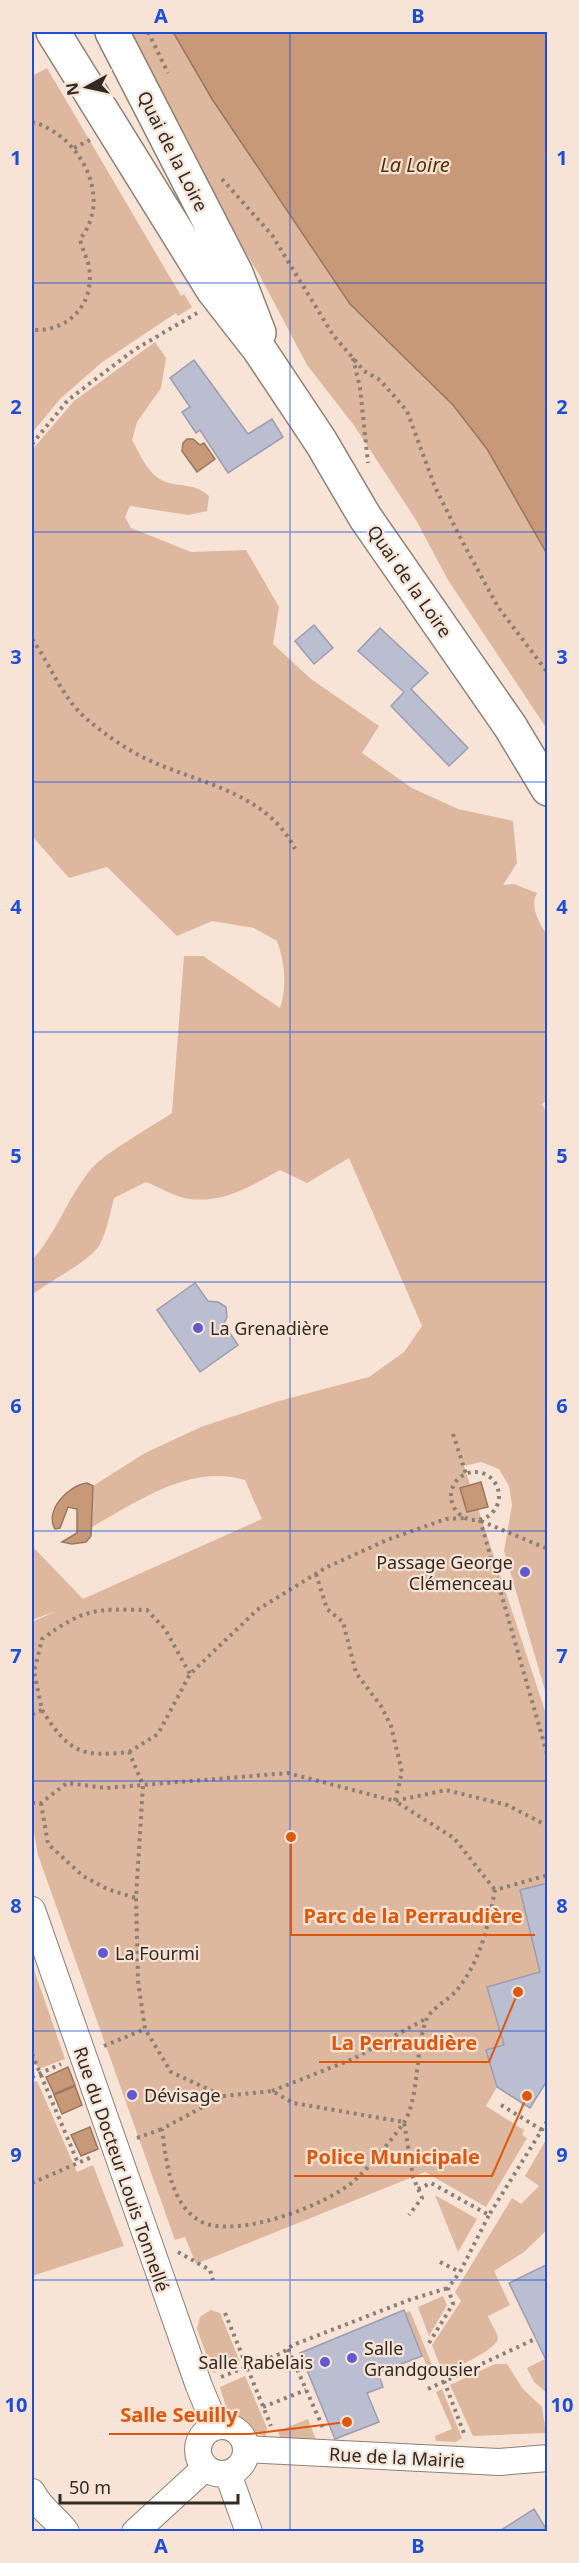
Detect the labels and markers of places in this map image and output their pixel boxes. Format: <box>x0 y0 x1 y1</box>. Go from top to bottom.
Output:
place label: La Grenadière <box>210 1316 329 1340</box>
marker: La Grenadière <box>191 1321 205 1335</box>
place label: Passage George Clémenceau <box>376 1550 513 1595</box>
marker: Passage George Clémenceau <box>518 1565 532 1579</box>
callout: Parc de la Perraudière <box>291 1897 535 1935</box>
place label: La Fourmi <box>115 1941 199 1965</box>
marker: La Fourmi <box>96 1946 110 1960</box>
callout: La Perraudière <box>319 2024 489 2062</box>
place label: Dévisage <box>144 2083 221 2107</box>
marker: Dévisage <box>125 2088 139 2102</box>
callout: Police Municipale <box>294 2138 492 2176</box>
place label: Salle Grandgousier <box>364 2336 481 2381</box>
place label: Salle Rabelais <box>198 2350 313 2374</box>
marker: Salle Grandgousier <box>345 2351 359 2365</box>
marker: Salle Rabelais <box>318 2355 332 2369</box>
callout: Salle Seuilly <box>109 2396 250 2434</box>

